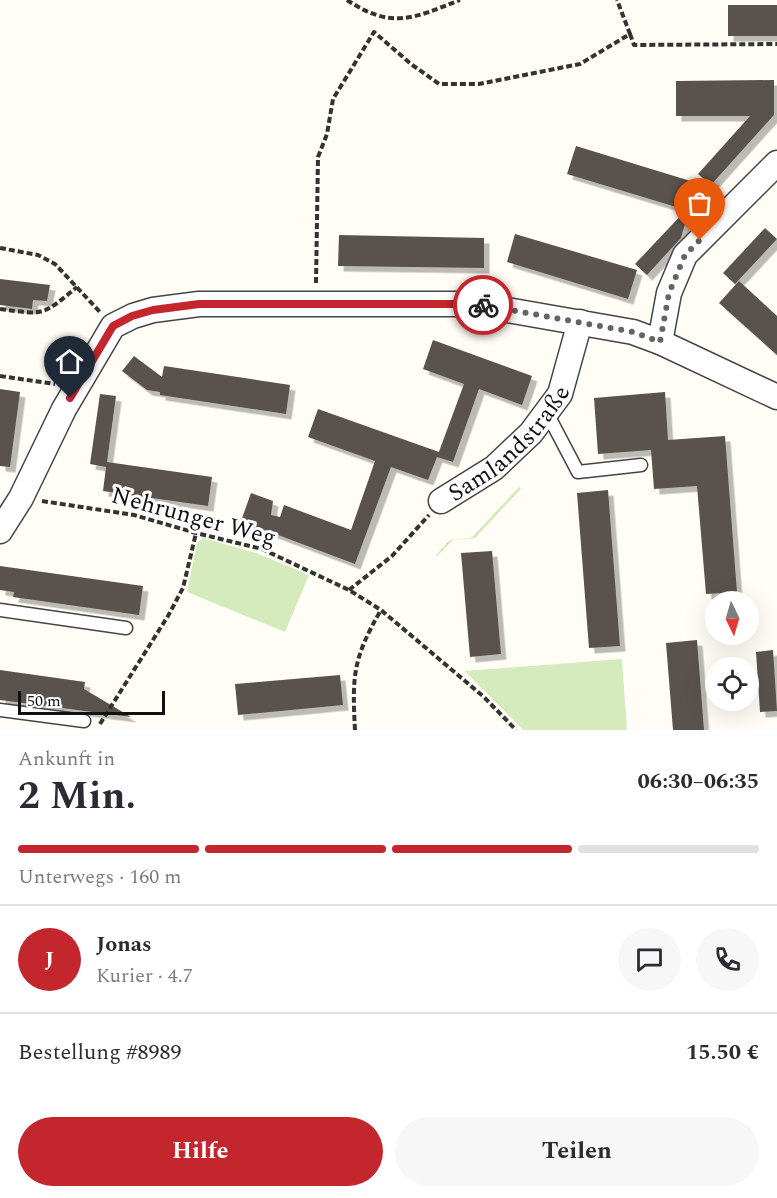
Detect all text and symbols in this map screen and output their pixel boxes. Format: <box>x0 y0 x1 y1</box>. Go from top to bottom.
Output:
pin <box>674 178 725 240</box>
icon: bag <box>683 187 716 220</box>
courier <box>453 275 513 335</box>
icon: bike <box>467 289 500 322</box>
pin <box>44 336 95 398</box>
icon: home <box>53 345 86 378</box>
street label: Samlandstraße <box>441 383 580 511</box>
street label: Nehrunger Weg <box>107 478 280 556</box>
north arrow <box>705 591 759 645</box>
map controls <box>705 591 759 711</box>
button: locate <box>705 657 759 711</box>
scale bar <box>18 688 165 716</box>
text: 50 m <box>27 689 61 713</box>
text: Ankunft in <box>18 744 115 774</box>
text: 06:30–06:35 <box>637 765 759 798</box>
text: 2 Min. <box>18 767 136 826</box>
text: Unterwegs · 160 m <box>18 862 181 892</box>
text: Jonas <box>96 928 152 961</box>
button: chat <box>618 928 681 991</box>
button: phone <box>696 928 759 991</box>
text: J <box>45 943 54 976</box>
text: Kurier · 4.7 <box>96 961 193 991</box>
text: Bestellung #8989 <box>18 1036 182 1069</box>
text: 15.50 € <box>686 1036 759 1069</box>
button: Hilfe <box>18 1117 383 1186</box>
button: Teilen <box>395 1117 759 1186</box>

